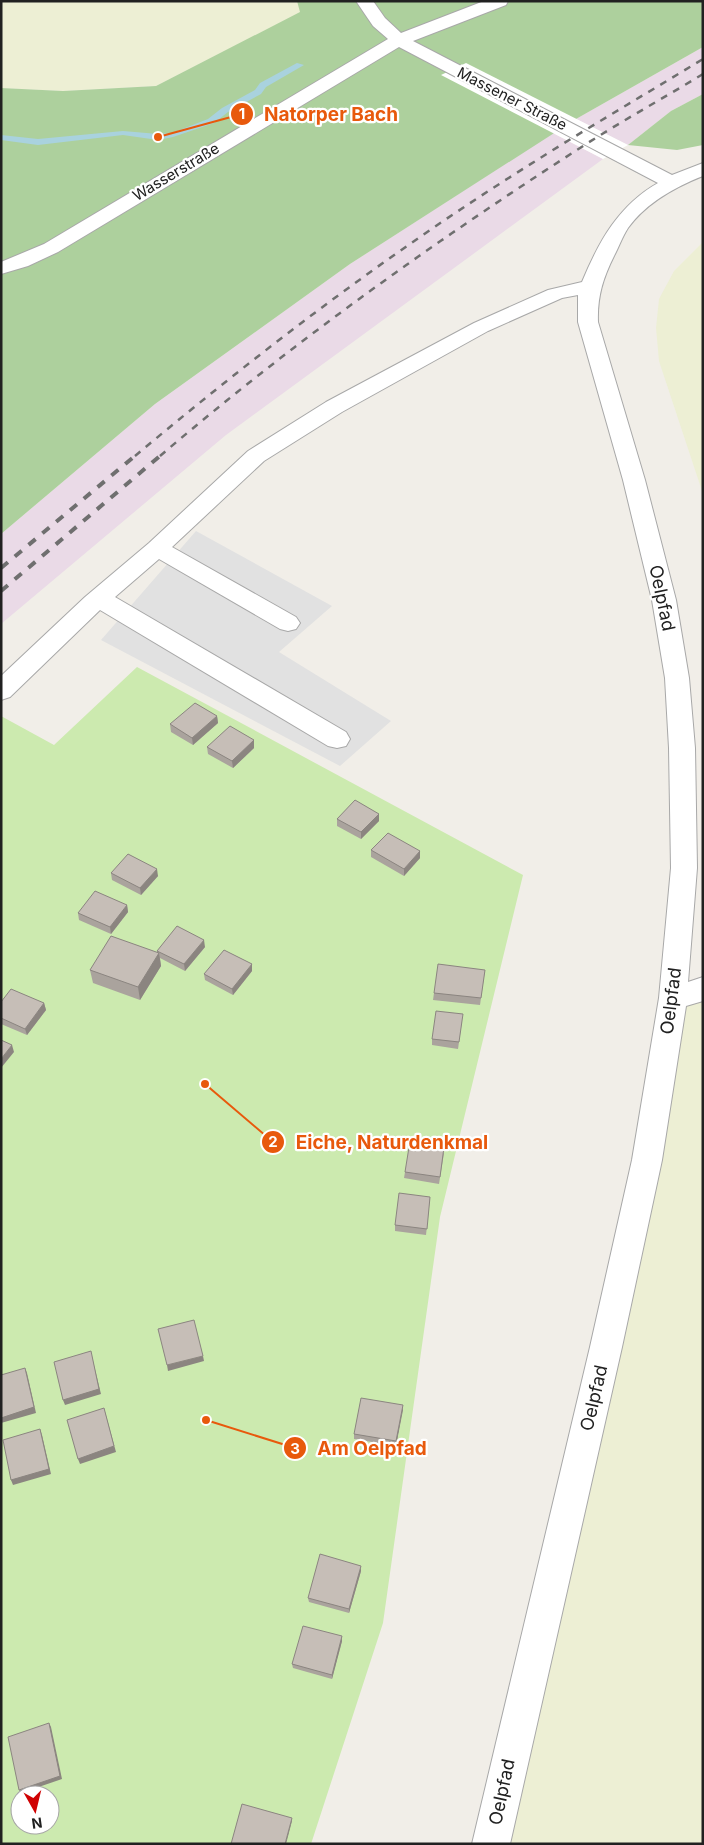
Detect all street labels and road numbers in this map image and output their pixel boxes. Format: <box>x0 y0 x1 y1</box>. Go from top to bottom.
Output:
street label: Massener Straße <box>454 63 570 134</box>
street label: Wasserstraße <box>129 138 222 205</box>
street label: Oelpfad <box>645 563 680 633</box>
street label: Oelpfad <box>656 966 685 1036</box>
street label: Oelpfad <box>576 1363 611 1433</box>
street label: Oelpfad <box>484 1757 519 1827</box>

